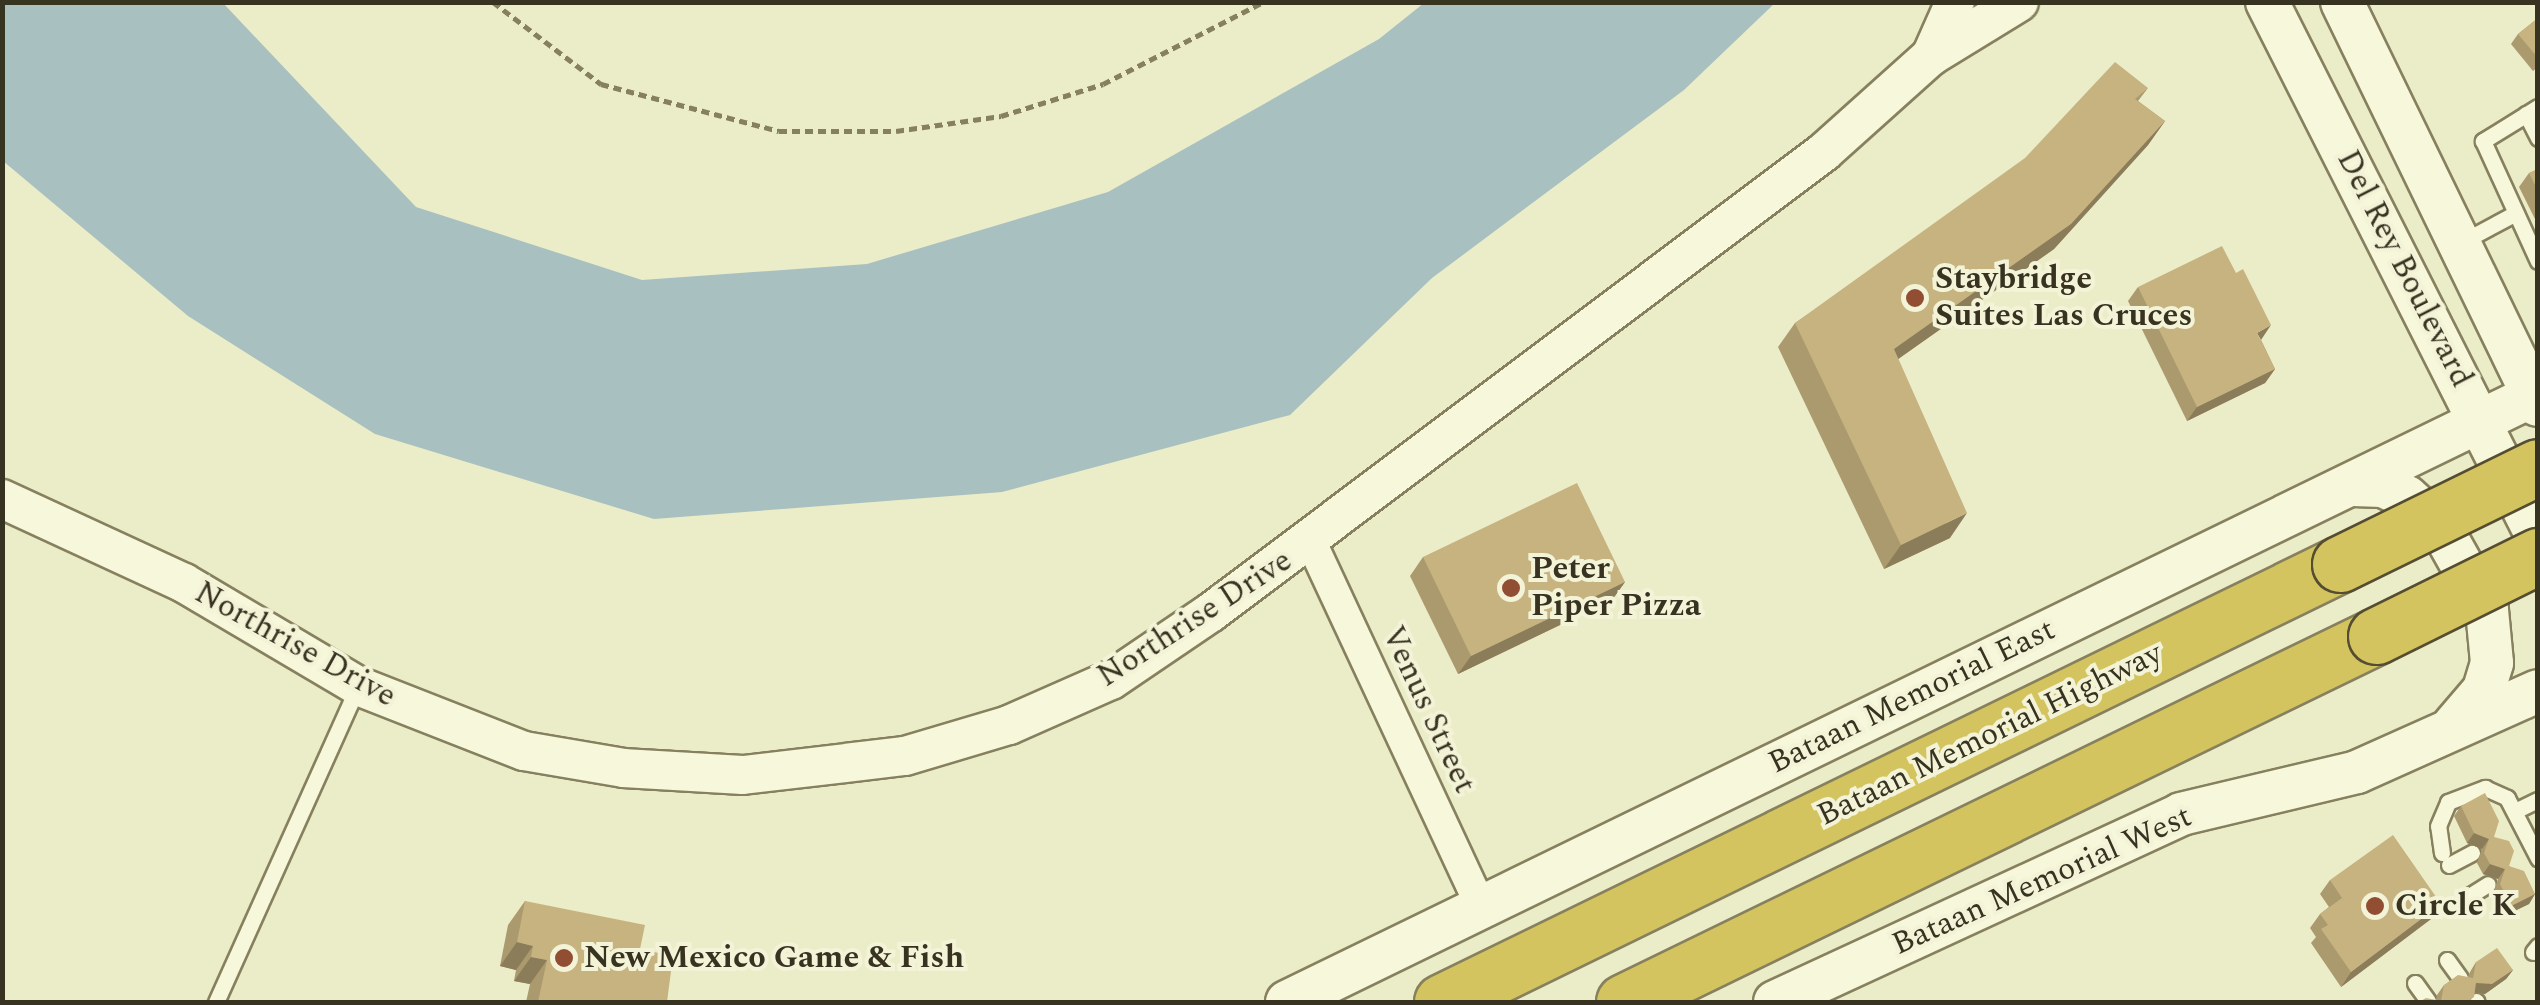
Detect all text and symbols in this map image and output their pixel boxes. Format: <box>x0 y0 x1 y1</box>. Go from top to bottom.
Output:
street label: Del Rey Boulevard <box>2328 144 2480 394</box>
place label: Staybridge Suites Las Cruces <box>1935 261 2192 336</box>
marker: Staybridge Suites Las Cruces <box>1904 287 1926 309</box>
street label: Northrise Drive <box>1091 542 1299 696</box>
place label: Peter Piper Pizza <box>1531 551 1701 626</box>
street label: Northrise Drive <box>188 574 402 716</box>
marker: Peter Piper Pizza <box>1500 577 1522 599</box>
street label: Bataan Memorial East <box>1763 611 2061 783</box>
street label: Venus Street <box>1373 620 1483 800</box>
street label: Bataan Memorial Highway <box>1811 635 2169 835</box>
street label: Bataan Memorial West <box>1886 798 2198 964</box>
place label: Circle K <box>2395 887 2516 925</box>
marker: Circle K <box>2364 895 2386 917</box>
place label: New Mexico Game & Fish <box>584 939 964 977</box>
marker: New Mexico Game & Fish <box>553 947 575 969</box>

